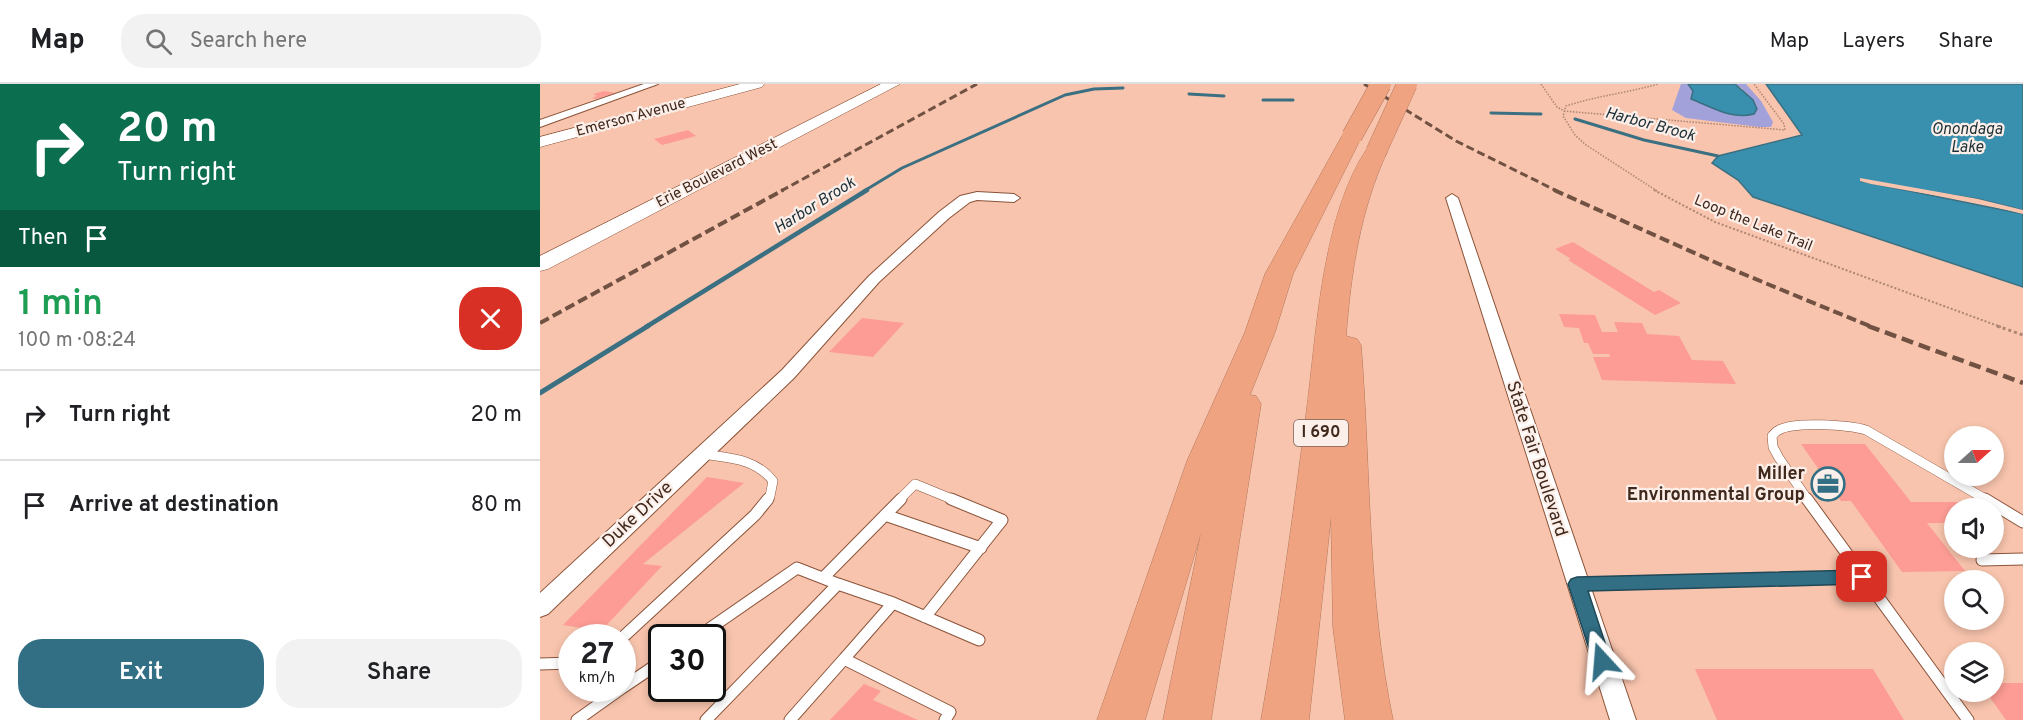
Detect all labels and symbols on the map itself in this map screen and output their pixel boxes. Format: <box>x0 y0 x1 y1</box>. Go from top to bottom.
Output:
street label: Emerson Avenue <box>574 94 688 142</box>
water label: Harbor Brook <box>1603 103 1698 147</box>
water label: Onondaga Lake <box>1932 120 2003 158</box>
street label: Erie Boulevard West <box>653 135 781 213</box>
water label: Harbor Brook <box>771 173 860 239</box>
street label: Loop the Lake Trail <box>1691 192 1815 256</box>
street label: State Fair Boulevard <box>1500 378 1572 540</box>
road number: I 690 <box>1294 420 1348 446</box>
north arrow <box>1944 426 2004 486</box>
place label: Miller Environmental Group <box>1627 463 1805 507</box>
office icon: Miller Environmental Group <box>1810 466 1846 502</box>
street label: Duke Drive <box>598 477 678 553</box>
pin <box>1836 551 1887 602</box>
speed limit sign: 30 <box>648 624 726 702</box>
position arrow <box>1570 629 1634 693</box>

